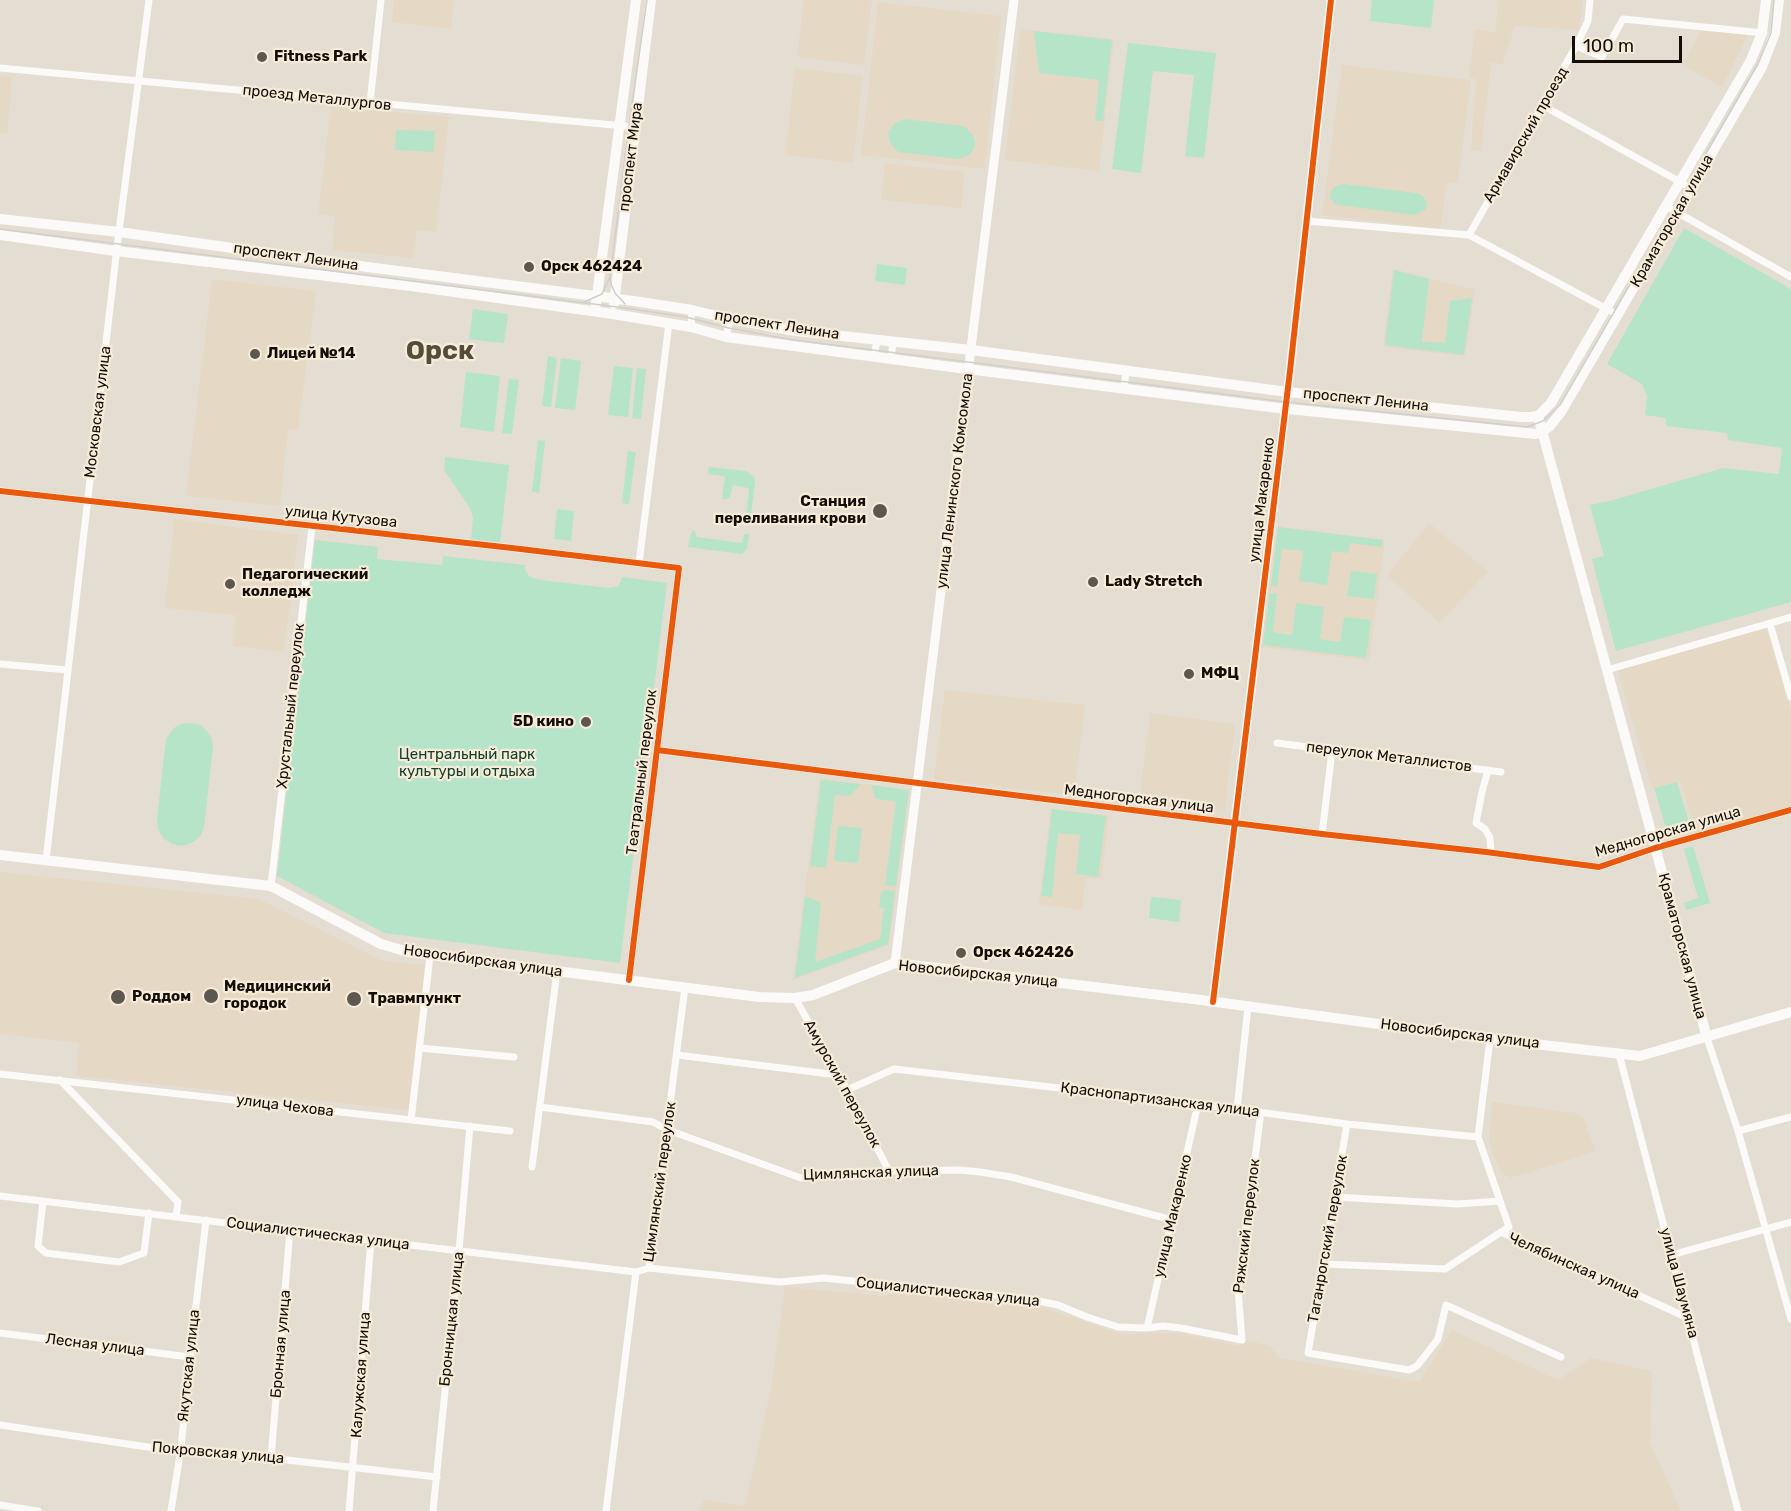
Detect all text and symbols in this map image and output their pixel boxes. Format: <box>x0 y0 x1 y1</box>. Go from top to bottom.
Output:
scale bar <box>1575 24 1684 62</box>
text: 100 m <box>1583 35 1634 57</box>
place label: Fitness Park <box>274 48 367 66</box>
marker: Fitness Park <box>255 50 269 64</box>
street label: Армавирский проезд <box>1480 64 1572 206</box>
street label: проезд Металлургов <box>242 81 392 115</box>
street label: проспект Мира <box>615 101 647 213</box>
street label: Краматорская улица <box>1627 151 1717 291</box>
street label: проспект Ленина <box>232 239 360 275</box>
place label: Орск 462424 <box>541 258 642 276</box>
marker: Орск 462424 <box>522 260 536 274</box>
street label: проспект Ленина <box>713 306 841 344</box>
district label: Орск <box>406 335 474 367</box>
street label: Московская улица <box>81 345 115 479</box>
place label: Лицей №14 <box>267 345 356 363</box>
marker: Лицей №14 <box>248 347 262 361</box>
street label: улица Ленинского Комсомола <box>933 372 977 590</box>
street label: проспект Ленина <box>1302 384 1430 416</box>
street label: улица Макаренко <box>1245 436 1279 564</box>
place label: Станция переливания крови <box>715 493 866 528</box>
street label: улица Кутузова <box>284 502 398 532</box>
marker: Станция переливания крови <box>871 502 889 520</box>
place label: Педагогический колледж <box>242 566 368 601</box>
place label: Lady Stretch <box>1105 573 1203 591</box>
marker: Lady Stretch <box>1086 575 1100 589</box>
marker: Педагогический колледж <box>223 577 237 591</box>
street label: Хрустальный переулок <box>273 622 309 790</box>
place label: МФЦ <box>1201 665 1239 683</box>
marker: МФЦ <box>1182 667 1196 681</box>
street label: Театральный переулок <box>623 688 661 856</box>
place label: 5D кино <box>513 713 574 731</box>
marker: 5D кино <box>579 715 593 729</box>
street label: переулок Металлистов <box>1305 738 1473 776</box>
park label: Центральный парк культуры и отдыха <box>399 746 535 781</box>
street label: Медногорская улица <box>1063 781 1215 817</box>
street label: Медногорская улица <box>1593 803 1743 861</box>
street label: Краматорская улица <box>1654 871 1710 1021</box>
street label: Новосибирская улица <box>402 941 564 981</box>
place label: Орск 462426 <box>973 944 1074 962</box>
marker: Орск 462426 <box>954 946 968 960</box>
street label: Новосибирская улица <box>897 957 1059 991</box>
place label: Медицинский городок <box>224 978 331 1013</box>
marker: Медицинский городок <box>202 987 220 1005</box>
marker: Роддом <box>109 988 127 1006</box>
place label: Роддом <box>132 988 191 1006</box>
marker: Травмпункт <box>345 990 363 1008</box>
place label: Травмпункт <box>368 990 461 1008</box>
street label: Новосибирская улица <box>1379 1015 1541 1053</box>
street label: Амурский переулок <box>799 1017 885 1151</box>
street label: Краснопартизанская улица <box>1059 1079 1261 1121</box>
street label: улица Чехова <box>235 1091 335 1121</box>
street label: Цимлянский переулок <box>640 1101 680 1263</box>
street label: улица Макаренко <box>1150 1153 1196 1279</box>
street label: Таганрогский переулок <box>1304 1154 1352 1324</box>
street label: Ряжский переулок <box>1230 1158 1264 1294</box>
street label: Цимлянская улица <box>803 1162 939 1184</box>
street label: Социалистическая улица <box>225 1214 411 1254</box>
street label: улица Шаумяна <box>1656 1226 1702 1340</box>
street label: Челябинская улица <box>1506 1229 1642 1303</box>
street label: Бронницкая улица <box>436 1251 468 1387</box>
street label: Социалистическая улица <box>855 1273 1041 1311</box>
street label: Бронная улица <box>267 1289 295 1399</box>
street label: Якутская улица <box>174 1309 204 1423</box>
street label: Калужская улица <box>348 1311 374 1439</box>
street label: Лесная улица <box>44 1330 146 1360</box>
street label: Покровская улица <box>151 1438 285 1468</box>

